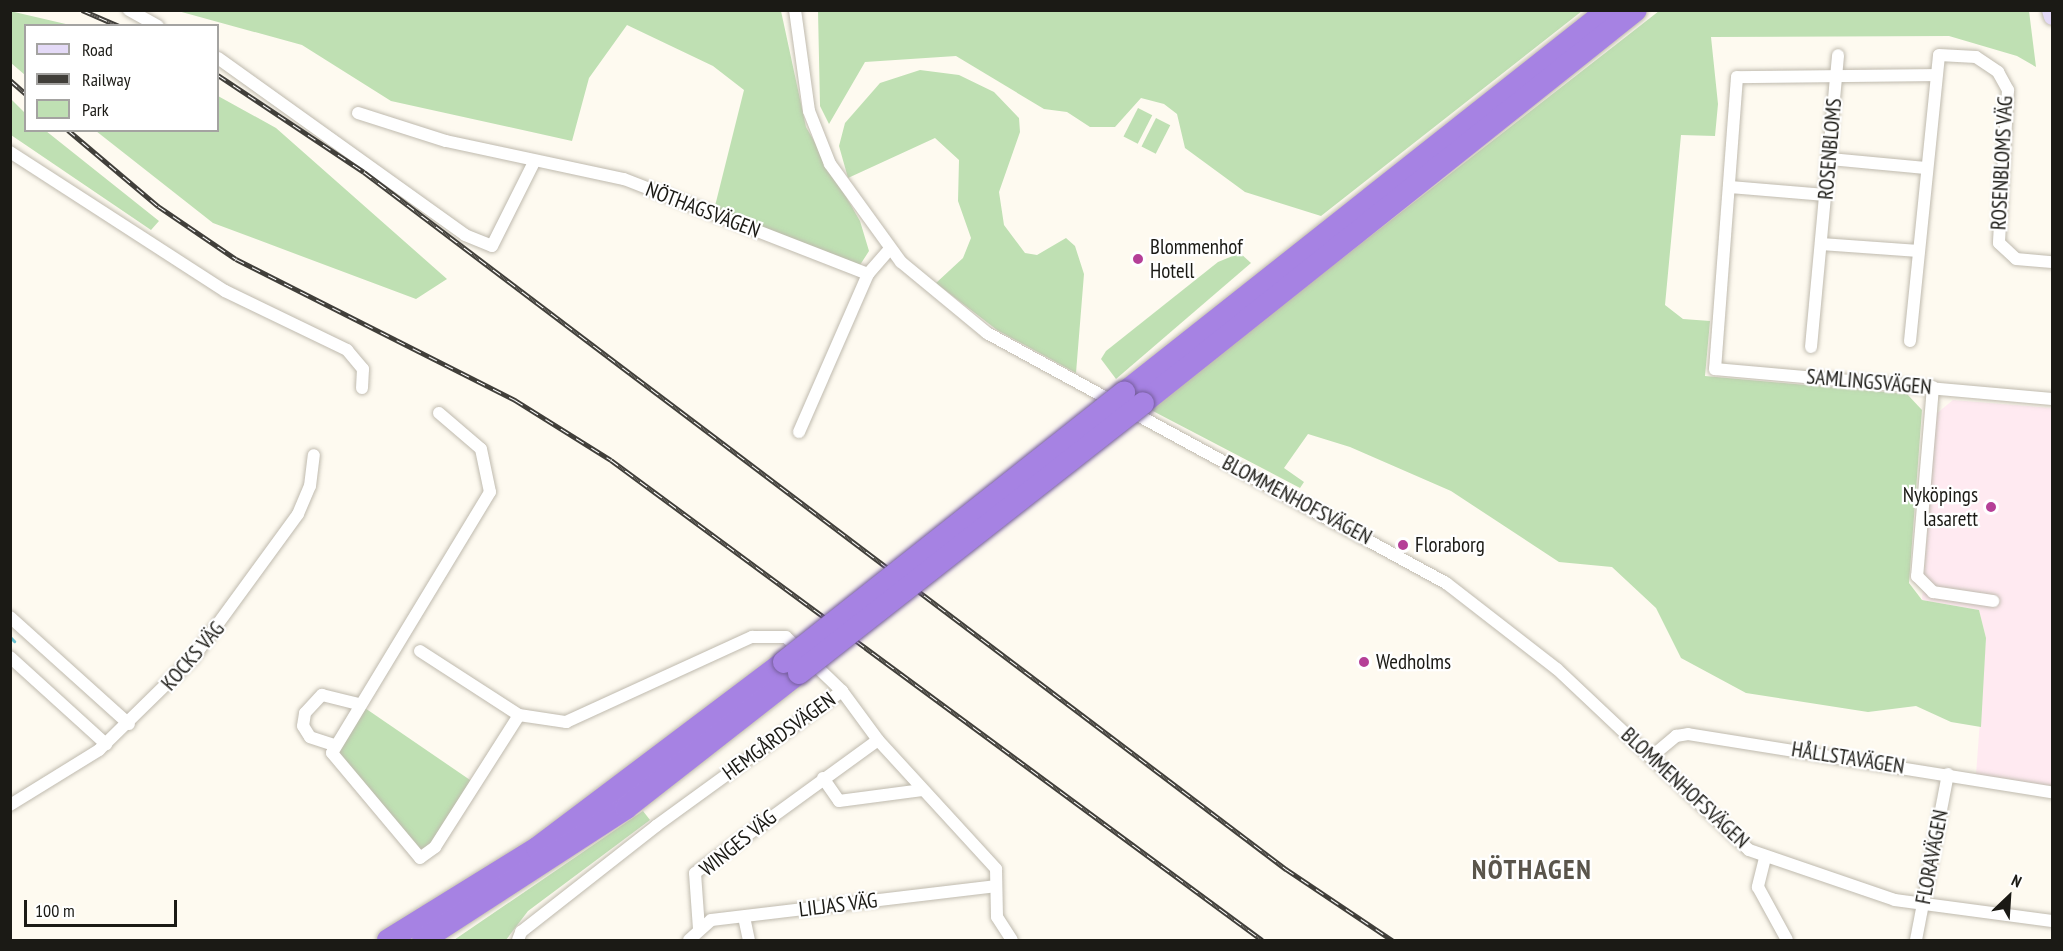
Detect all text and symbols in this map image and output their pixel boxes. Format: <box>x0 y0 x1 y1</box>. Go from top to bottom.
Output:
legend <box>24 24 219 132</box>
text: Road <box>82 38 113 61</box>
text: Railway <box>82 68 131 91</box>
street label: ROSENBLOMS VÄG <box>1986 95 2018 231</box>
street label: ROSENBLOMS <box>1813 97 1847 201</box>
text: Park <box>82 98 109 121</box>
street label: NÖTHAGSVÄGEN <box>642 177 764 243</box>
place label: Blommenhof Hotell <box>1150 234 1243 284</box>
marker: Blommenhof Hotell <box>1131 252 1145 266</box>
street label: SAMLINGSVÄGEN <box>1805 364 1933 400</box>
street label: BLOMMENHOFSVÄGEN <box>1218 450 1376 550</box>
place label: Nyköpings lasarett <box>1903 482 1978 532</box>
marker: Nyköpings lasarett <box>1982 498 2000 516</box>
place label: Floraborg <box>1415 532 1485 558</box>
marker: Floraborg <box>1396 538 1410 552</box>
street label: KOCKS VÄG <box>156 616 230 696</box>
place label: Wedholms <box>1376 649 1451 675</box>
marker: Wedholms <box>1357 655 1371 669</box>
street label: HEMGÅRDSVÄGEN <box>718 687 840 785</box>
street label: BLOMMENHOFSVÄGEN <box>1616 722 1754 854</box>
street label: HÅLLSTAVÄGEN <box>1790 737 1906 779</box>
street label: WINGES VÄG <box>694 804 782 882</box>
street label: FLORAVÄGEN <box>1911 808 1953 906</box>
district label: NÖTHAGEN <box>1472 854 1592 886</box>
north arrow <box>1979 867 2039 927</box>
text: N <box>2008 870 2025 892</box>
scale bar <box>27 888 180 926</box>
street label: LILJAS VÄG <box>797 888 879 922</box>
text: 100 m <box>35 899 75 922</box>

